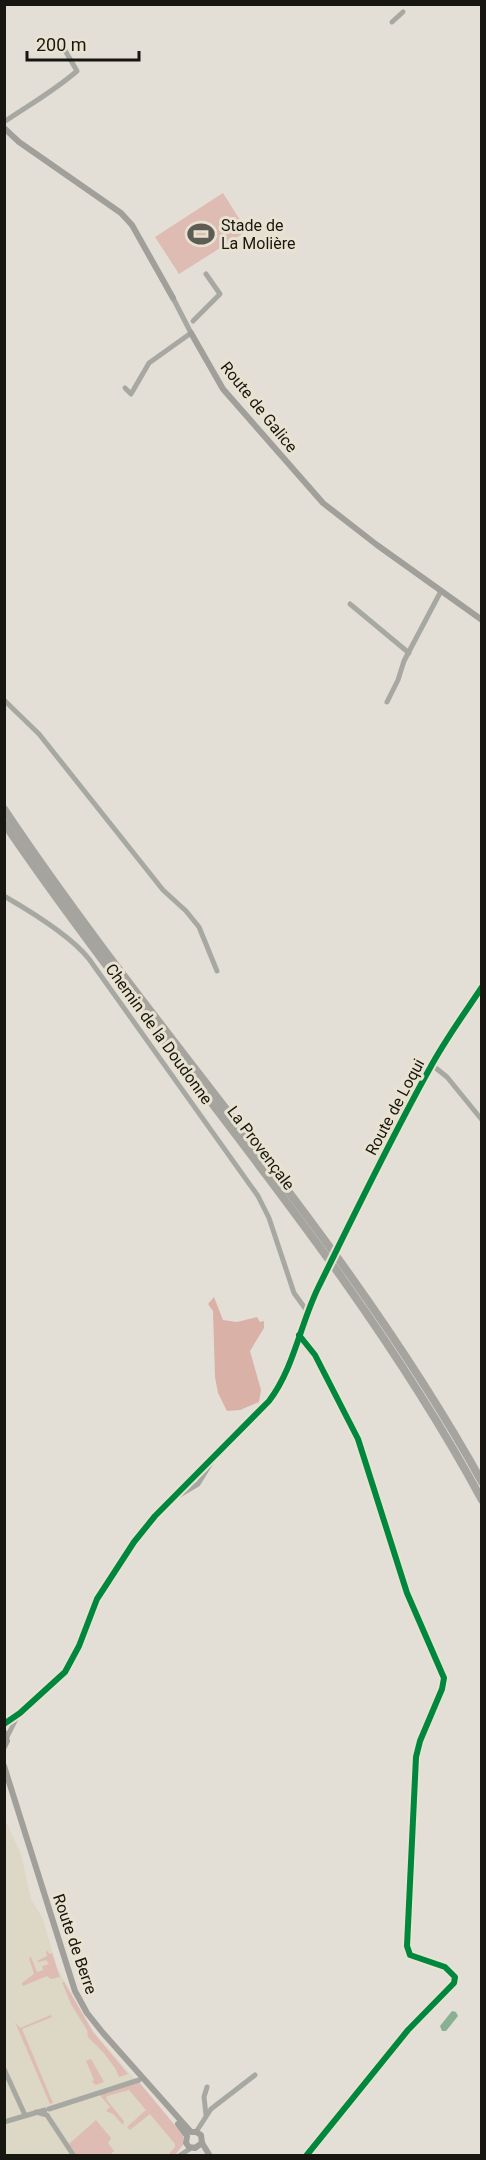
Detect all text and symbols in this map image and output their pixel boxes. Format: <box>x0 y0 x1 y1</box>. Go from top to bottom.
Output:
scale bar <box>27 24 140 62</box>
text: 200 m <box>36 34 87 55</box>
place label: Stade de La Molière <box>221 216 295 253</box>
sports icon: Stade de La Molière <box>186 219 216 249</box>
street label: Route de Galice <box>217 358 301 456</box>
street label: Chemin de la Doudonne <box>102 960 216 1108</box>
street label: Route de Loqui <box>362 1056 428 1158</box>
street label: La Provençale <box>223 1102 299 1194</box>
street label: Route de Berre <box>49 1891 101 1997</box>

